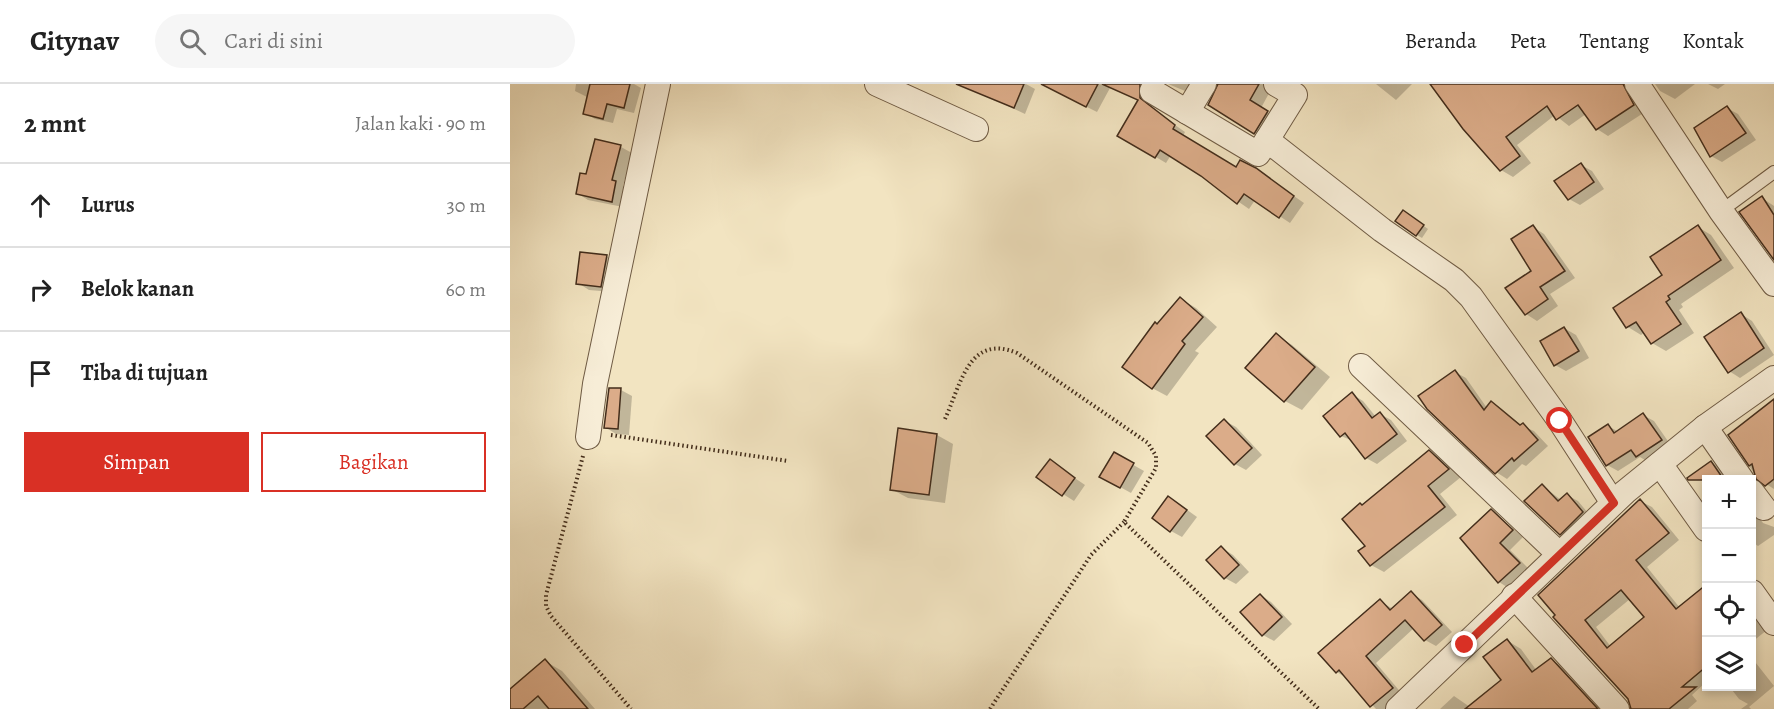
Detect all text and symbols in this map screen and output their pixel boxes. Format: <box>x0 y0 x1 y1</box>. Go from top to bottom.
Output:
search box <box>155 14 575 68</box>
text: Citynav <box>30 22 119 60</box>
icon: search <box>176 25 209 58</box>
text: Cari di sini <box>224 26 323 56</box>
text: Beranda <box>1405 27 1477 55</box>
text: Peta <box>1510 27 1546 55</box>
text: Tentang <box>1579 27 1649 55</box>
text: Kontak <box>1682 27 1744 55</box>
text: 2 mnt <box>24 106 86 141</box>
text: Jalan kaki · 90 m <box>355 110 486 137</box>
icon: ahead <box>24 189 57 222</box>
text: Lurus <box>81 190 135 220</box>
text: 30 m <box>446 192 486 219</box>
icon: right <box>24 273 57 306</box>
text: Belok kanan <box>81 274 194 304</box>
text: 60 m <box>446 276 486 303</box>
icon: arrive <box>24 357 57 390</box>
text: Tiba di tujuan <box>81 358 208 388</box>
route start <box>1546 407 1572 433</box>
button: Simpan <box>24 432 249 492</box>
button: Bagikan <box>261 432 486 492</box>
map controls <box>1702 475 1756 691</box>
button: + <box>1702 475 1756 529</box>
button: − <box>1702 529 1756 583</box>
button: locate <box>1702 583 1756 637</box>
route end <box>1451 631 1477 657</box>
button: layers <box>1702 637 1756 691</box>

